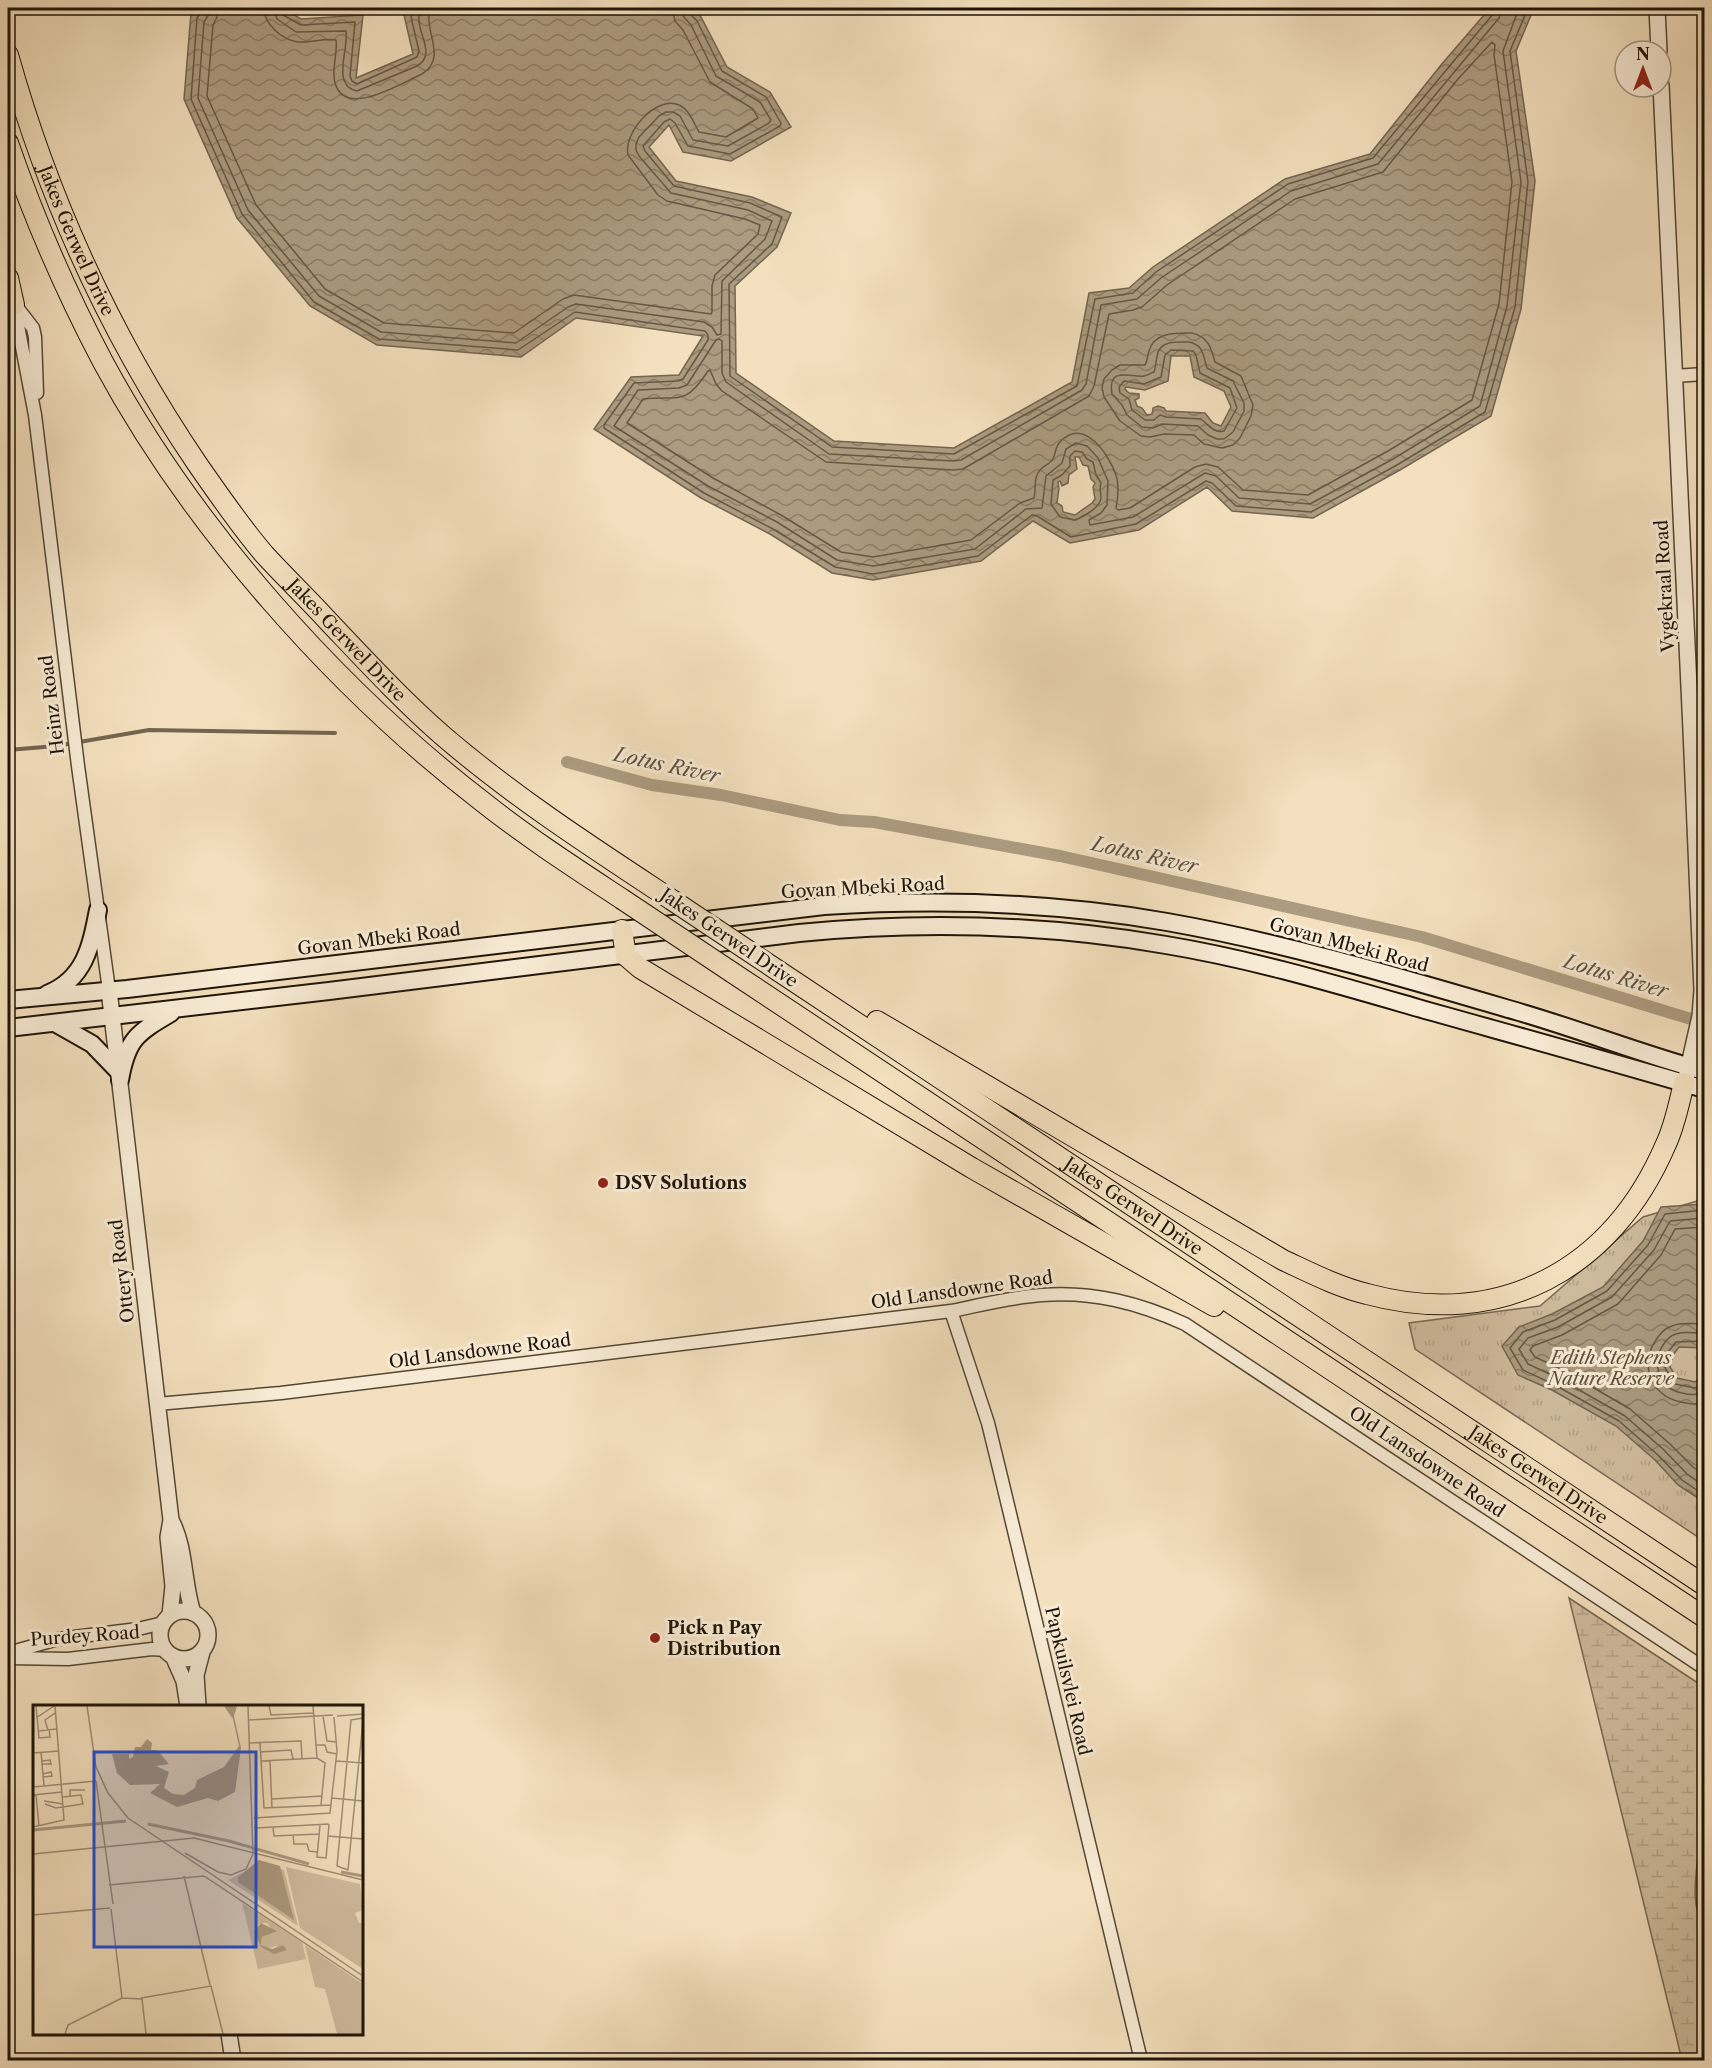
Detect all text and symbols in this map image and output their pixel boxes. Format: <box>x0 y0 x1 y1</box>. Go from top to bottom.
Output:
north arrow <box>1613 39 1673 99</box>
text: N <box>1636 44 1650 64</box>
street label: Jakes Gerwel Drive <box>33 160 119 319</box>
street label: Vygekraal Road <box>1651 519 1680 654</box>
street label: Jakes Gerwel Drive <box>281 572 410 706</box>
street label: Heinz Road <box>35 654 69 756</box>
water label: Lotus River <box>610 742 724 788</box>
water label: Lotus River <box>1088 831 1202 879</box>
street label: Govan Mbeki Road <box>780 873 946 903</box>
street label: Jakes Gerwel Drive <box>653 882 802 992</box>
street label: Govan Mbeki Road <box>1267 913 1431 977</box>
street label: Govan Mbeki Road <box>296 918 462 960</box>
water label: Lotus River <box>1559 948 1673 1004</box>
street label: Jakes Gerwel Drive <box>1057 1151 1207 1260</box>
place label: DSV Solutions <box>615 1172 747 1194</box>
marker: DSV Solutions <box>596 1176 610 1190</box>
street label: Ottery Road <box>105 1218 139 1324</box>
street label: Old Lansdowne Road <box>870 1266 1054 1314</box>
street label: Old Lansdowne Road <box>388 1329 572 1373</box>
park label: Edith Stephens Nature Reserve <box>1546 1347 1675 1390</box>
street label: Old Lansdowne Road <box>1345 1402 1509 1522</box>
street label: Jakes Gerwel Drive <box>1462 1420 1612 1529</box>
street label: Papkuilsvlei Road <box>1040 1604 1096 1758</box>
place label: Pick n Pay Distribution <box>667 1617 781 1660</box>
street label: Purdey Road <box>29 1621 141 1651</box>
marker: Pick n Pay Distribution <box>648 1631 662 1645</box>
inset map <box>33 1705 363 2035</box>

